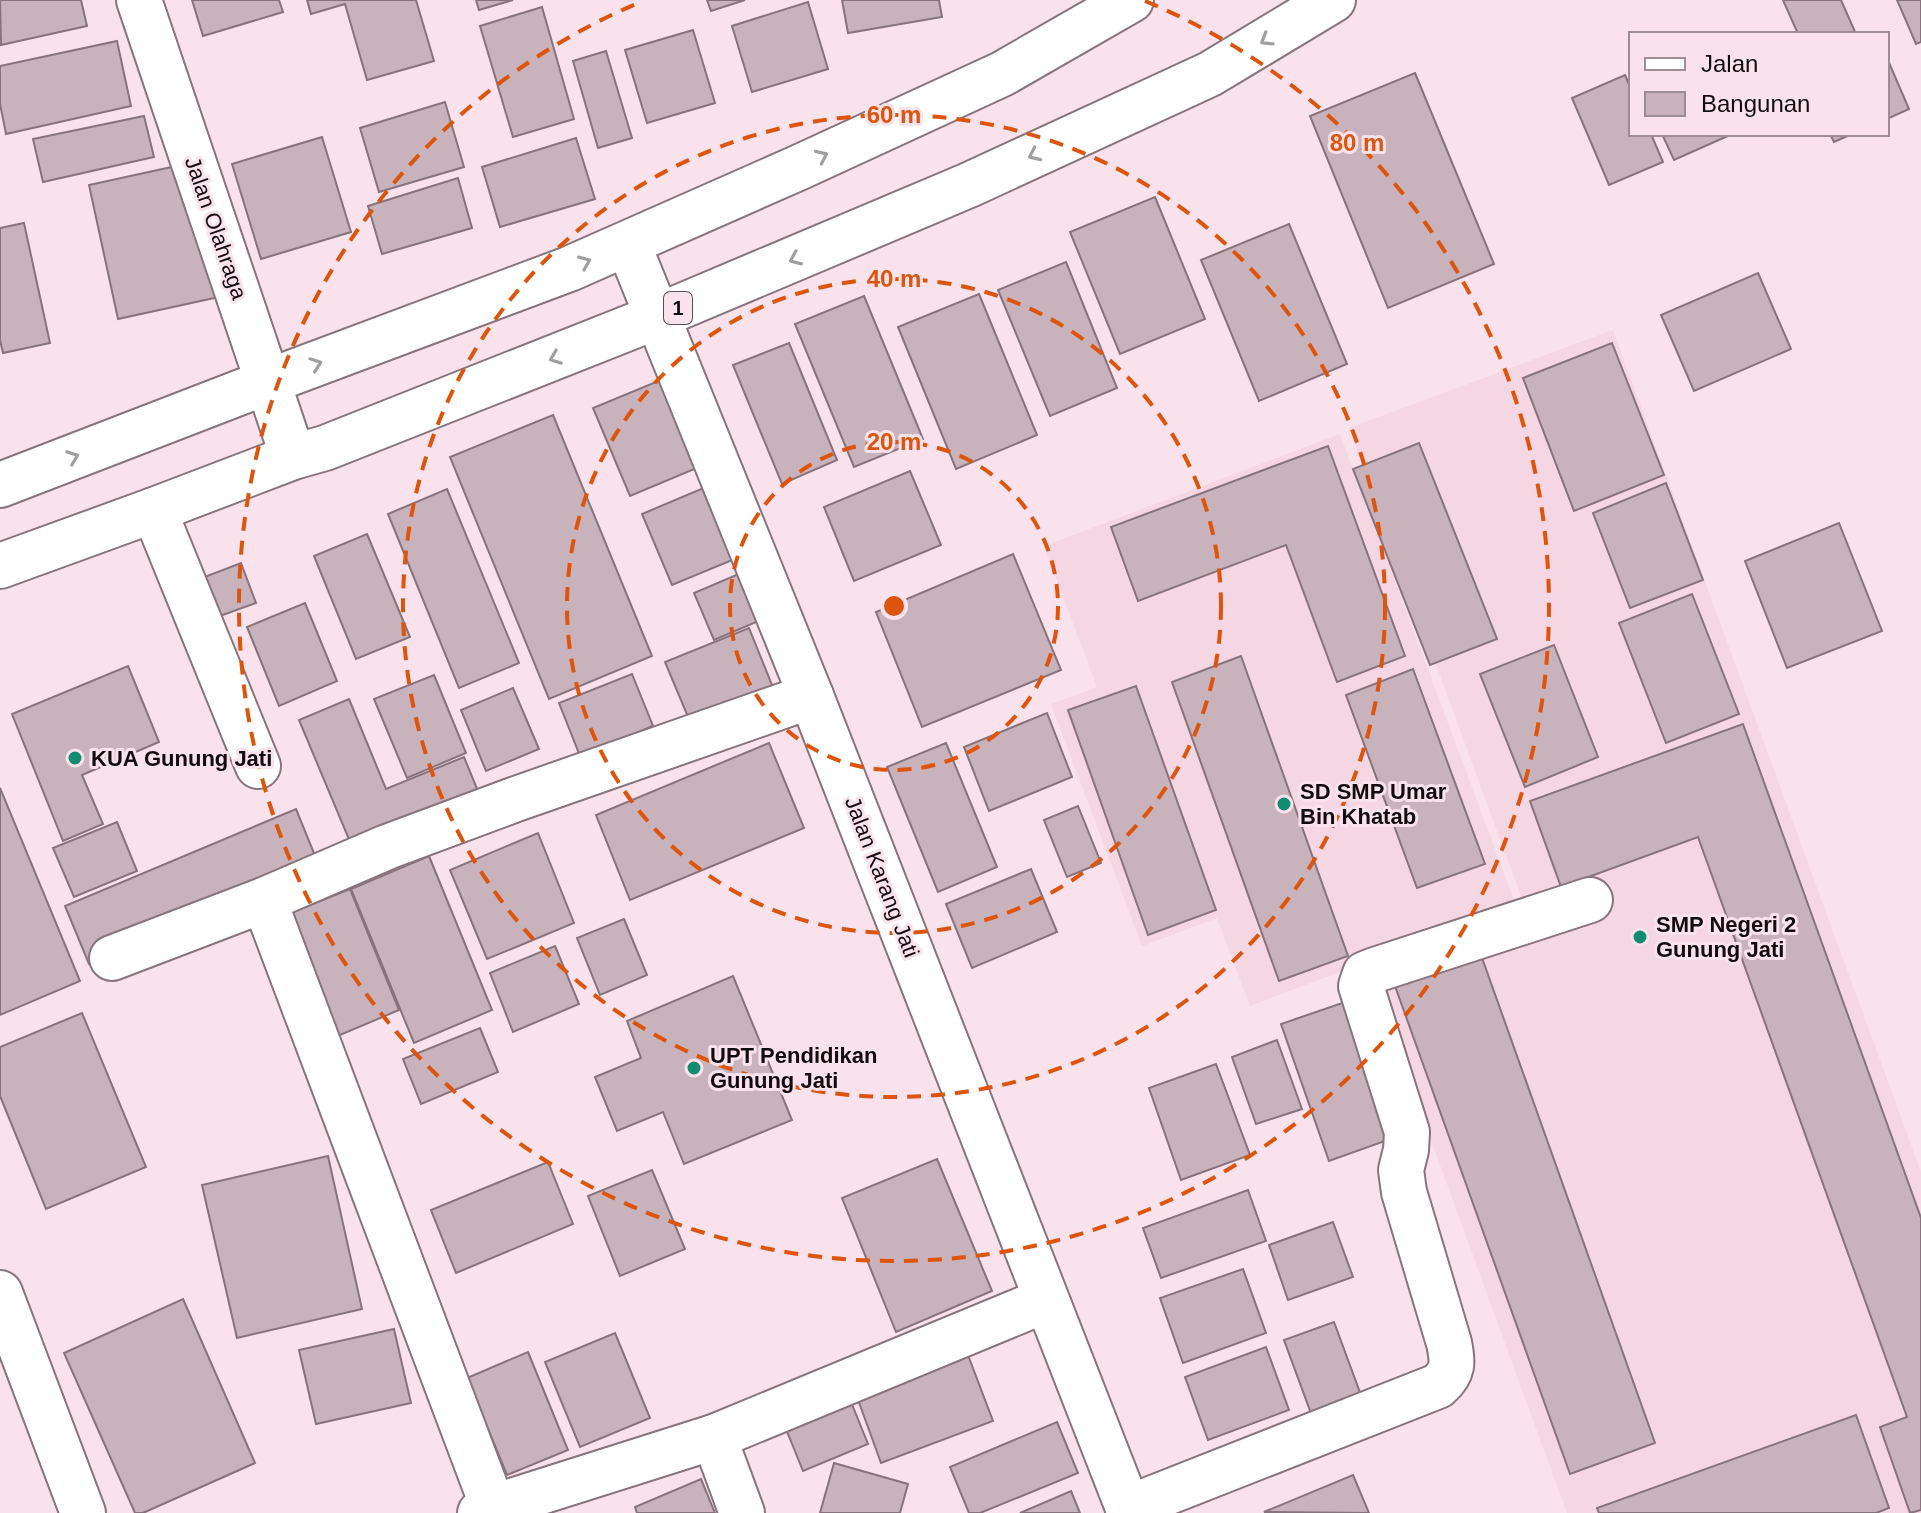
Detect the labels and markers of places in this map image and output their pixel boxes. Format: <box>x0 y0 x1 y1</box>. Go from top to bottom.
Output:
centre of rings <box>880 592 908 620</box>
place label: KUA Gunung Jati <box>91 746 272 771</box>
marker: KUA Gunung Jati <box>66 749 84 767</box>
place label: SD SMP Umar Bin Khatab <box>1300 779 1447 829</box>
marker: SD SMP Umar Bin Khatab <box>1275 795 1293 813</box>
place label: SMP Negeri 2 Gunung Jati <box>1656 912 1796 962</box>
marker: SMP Negeri 2 Gunung Jati <box>1631 928 1649 946</box>
place label: UPT Pendidikan Gunung Jati <box>710 1043 877 1093</box>
marker: UPT Pendidikan Gunung Jati <box>685 1059 703 1077</box>

